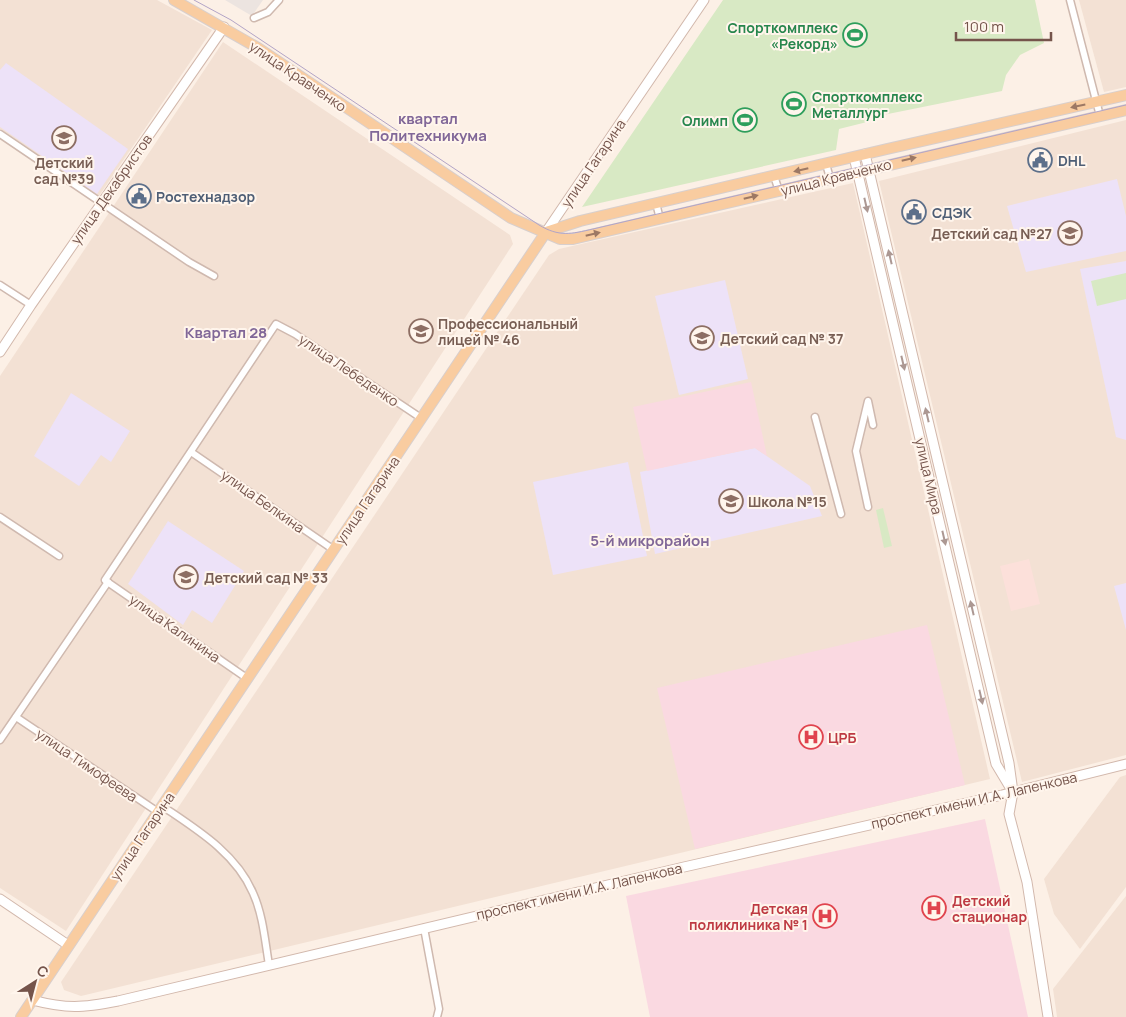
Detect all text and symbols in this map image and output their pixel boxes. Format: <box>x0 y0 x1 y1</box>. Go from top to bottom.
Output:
scale bar <box>956 10 1051 42</box>
text: 100 m <box>964 16 1004 37</box>
place label: Спорткомплекс «Рекорд» <box>727 18 838 53</box>
sports icon: Спорткомплекс «Рекорд» <box>842 22 868 48</box>
street label: улица Кравченко <box>246 36 350 116</box>
place label: Спорткомплекс Металлург <box>812 87 923 122</box>
sports icon: Спорткомплекс Металлург <box>781 91 807 117</box>
one-way arrow <box>1071 102 1086 110</box>
sports icon: Олимп <box>732 107 758 133</box>
district label: квартал Политехникума <box>369 108 487 146</box>
place label: Олимп <box>682 111 728 130</box>
street label: улица Гагарина <box>556 115 630 211</box>
school or university icon: Детский сад №39 <box>51 125 77 151</box>
street label: улица Декабристов <box>66 130 156 248</box>
public building icon: DHL <box>1027 147 1053 173</box>
place label: DHL <box>1058 151 1086 170</box>
place label: Детский сад №39 <box>34 153 94 188</box>
street label: улица Кравченко <box>779 154 893 200</box>
one-way arrow <box>902 155 917 163</box>
one-way arrow <box>793 166 808 174</box>
public building icon: Ростехнадзор <box>126 183 152 209</box>
place label: Ростехнадзор <box>156 187 256 206</box>
one-way arrow <box>744 193 759 201</box>
one-way arrow <box>862 197 870 212</box>
public building icon: СДЭК <box>901 199 927 225</box>
place label: СДЭК <box>932 203 973 222</box>
school or university icon: Детский сад №27 <box>1057 220 1083 246</box>
place label: Детский сад №27 <box>931 224 1052 243</box>
one-way arrow <box>585 230 600 238</box>
one-way arrow <box>886 250 894 265</box>
place label: Профессиональный лицей № 46 <box>438 314 578 349</box>
school or university icon: Профессиональный лицей № 46 <box>408 318 434 344</box>
district label: Квартал 28 <box>185 322 267 343</box>
school or university icon: Детский сад № 37 <box>689 325 715 351</box>
place label: Детский сад № 37 <box>720 329 843 348</box>
street label: улица Лебеденко <box>295 330 403 410</box>
one-way arrow <box>899 356 907 371</box>
one-way arrow <box>923 408 931 423</box>
street label: улица Мира <box>911 436 947 516</box>
street label: улица Гагарина <box>330 452 404 548</box>
street label: улица Белкина <box>217 465 309 537</box>
school or university icon: Школа №15 <box>718 488 744 514</box>
place label: Школа №15 <box>748 492 827 511</box>
district label: 5-й микрорайон <box>590 530 710 551</box>
one-way arrow <box>940 531 948 546</box>
school or university icon: Детский сад № 33 <box>173 564 199 590</box>
place label: Детский сад № 33 <box>204 568 328 587</box>
street label: улица Калинина <box>126 590 224 666</box>
one-way arrow <box>968 600 976 615</box>
one-way arrow <box>977 689 985 704</box>
street label: улица Тимофеева <box>33 724 141 806</box>
hospital icon: ЦРБ <box>798 724 824 750</box>
place label: ЦРБ <box>828 728 856 747</box>
street label: проспект имени И.А. Лапенкова <box>869 767 1079 833</box>
street label: улица Гагарина <box>105 788 179 884</box>
street label: проспект имени И.А. Лапенкова <box>474 858 684 924</box>
place label: Детский стационар <box>952 891 1027 926</box>
hospital icon: Детский стационар <box>921 895 947 921</box>
place label: Детская поликлиника № 1 <box>689 899 808 934</box>
hospital icon: Детская поликлиника № 1 <box>812 903 838 929</box>
north arrow <box>10 957 60 1007</box>
text: С <box>33 960 53 982</box>

